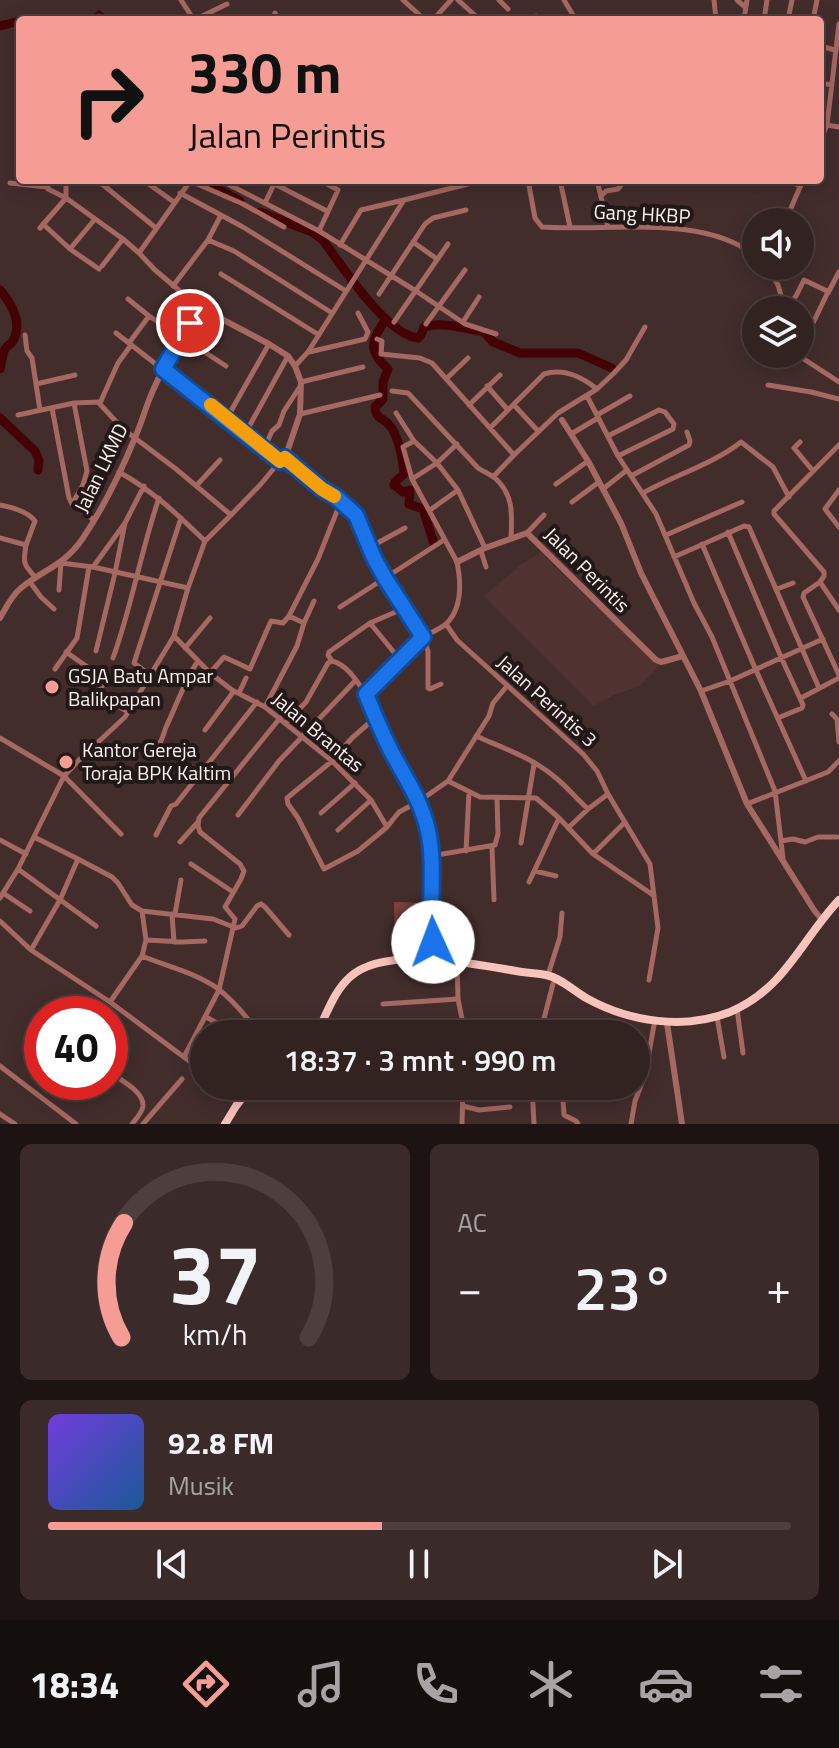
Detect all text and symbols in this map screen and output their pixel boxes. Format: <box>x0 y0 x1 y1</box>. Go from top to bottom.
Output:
text: 330 m <box>188 30 341 115</box>
icon: right <box>56 48 160 152</box>
text: Jalan Perintis <box>188 107 386 162</box>
street label: Gang HKBP <box>593 195 691 232</box>
map controls <box>742 208 814 368</box>
button: sound <box>742 208 814 280</box>
pin <box>156 289 224 357</box>
button: layers <box>742 296 814 368</box>
icon: arrive <box>168 301 212 345</box>
street label: Jalan LKMD <box>66 418 136 518</box>
street label: Jalan Perintis <box>537 520 637 620</box>
street label: Jalan Perintis 3 <box>490 647 604 754</box>
place label: GSJA Batu Ampar Balikpapan <box>68 660 214 714</box>
marker: GSJA Batu Ampar Balikpapan <box>43 678 61 696</box>
street label: Jalan Brantas <box>266 684 371 779</box>
place label: Kantor Gereja Toraja BPK Kaltim <box>82 734 231 788</box>
marker: Kantor Gereja Toraja BPK Kaltim <box>57 753 75 771</box>
position arrow <box>391 900 475 984</box>
speed limit sign: 40 <box>24 996 128 1100</box>
text: 18:37 · 3 mnt · 990 m <box>284 1037 556 1083</box>
text: AC <box>458 1203 487 1242</box>
text: 37 <box>168 1210 261 1336</box>
text: 23° <box>574 1242 675 1333</box>
text: − <box>458 1254 482 1321</box>
text: + <box>766 1254 791 1321</box>
text: km/h <box>182 1313 247 1356</box>
text: 92.8 FM <box>168 1420 274 1466</box>
text: Musik <box>168 1466 234 1505</box>
icon: previous <box>150 1542 194 1586</box>
icon: pause <box>397 1542 441 1586</box>
icon: next <box>645 1542 689 1586</box>
icon: directions <box>178 1656 234 1712</box>
icon: music <box>293 1656 349 1712</box>
icon: phone <box>408 1656 464 1712</box>
icon: climate <box>523 1656 579 1712</box>
icon: car <box>638 1656 694 1712</box>
icon: filters <box>753 1656 809 1712</box>
text: 18:34 <box>30 1657 119 1712</box>

